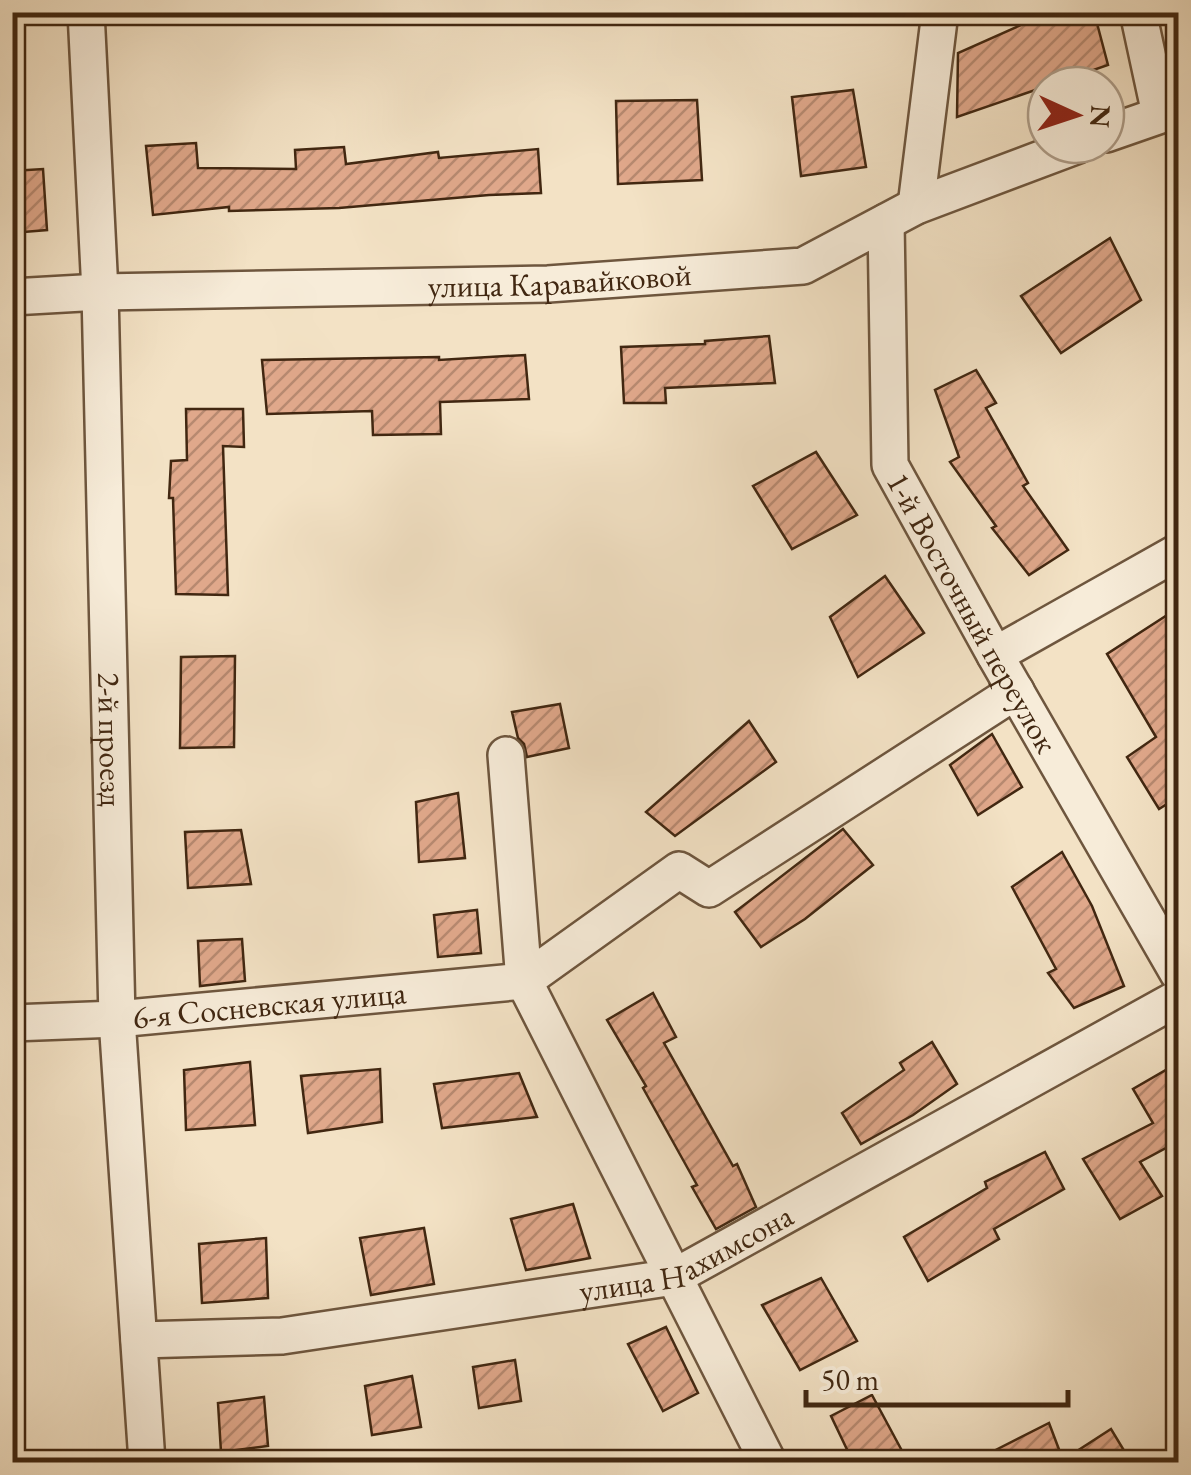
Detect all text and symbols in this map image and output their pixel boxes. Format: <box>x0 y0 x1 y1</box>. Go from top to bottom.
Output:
north arrow <box>1026 65 1126 165</box>
text: N <box>1082 104 1120 129</box>
street label: улица Каравайковой <box>427 253 693 307</box>
street label: 1-й Восточный переулок <box>877 465 1068 760</box>
street label: 2-й проезд <box>88 672 133 808</box>
street label: 6-я Сосневская улица <box>131 971 408 1038</box>
street label: улица Нахимсона <box>576 1194 800 1312</box>
scale bar <box>806 1345 1068 1407</box>
text: 50 m <box>821 1360 879 1399</box>

